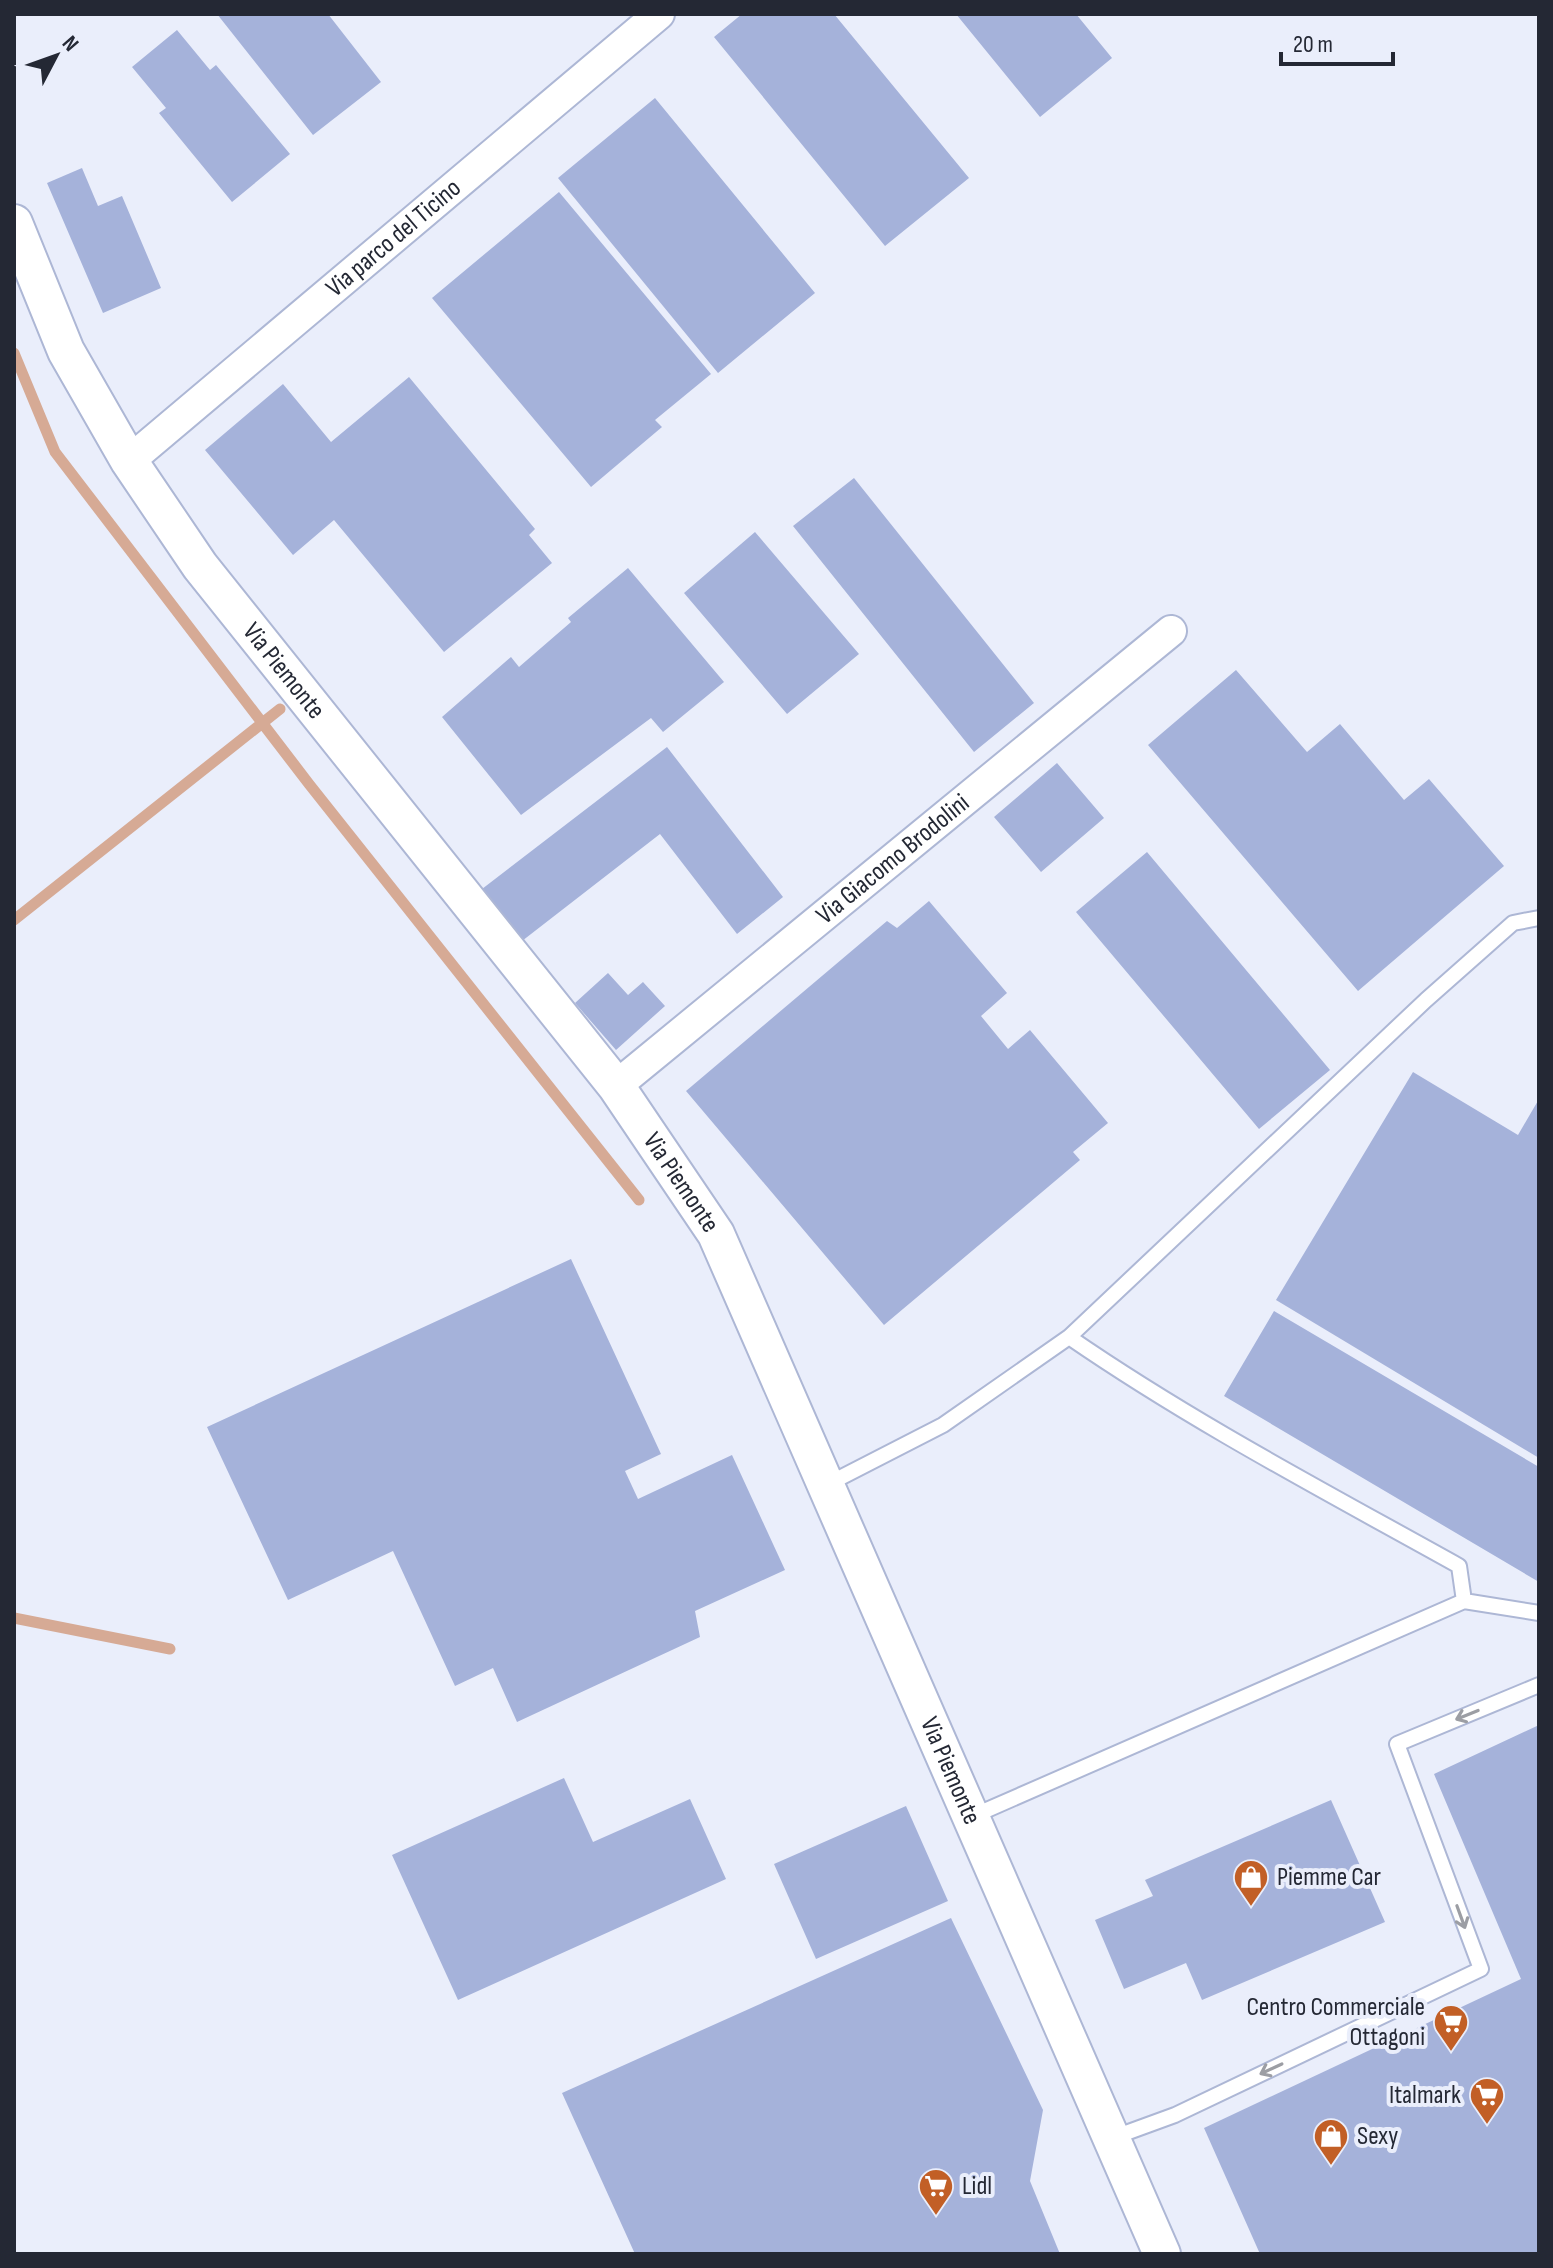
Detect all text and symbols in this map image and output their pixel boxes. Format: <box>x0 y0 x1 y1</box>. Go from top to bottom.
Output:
north arrow <box>16 16 96 96</box>
scale bar <box>1281 16 1393 66</box>
text: 20 m <box>1293 30 1333 59</box>
text: N <box>56 31 84 57</box>
street label: Via parco del Ticino <box>320 172 467 303</box>
street label: Via Piemonte <box>236 617 332 725</box>
street label: Via Giacomo Brodolini <box>810 787 976 931</box>
street label: Via Piemonte <box>636 1127 726 1238</box>
one-way arrow <box>1455 1709 1480 1724</box>
street label: Via Piemonte <box>914 1712 988 1829</box>
shop icon: Piemme Car <box>1232 1858 1270 1908</box>
place label: Piemme Car <box>1277 1862 1381 1893</box>
one-way arrow <box>1455 1904 1469 1929</box>
place label: Centro Commerciale Ottagoni <box>1246 1992 1425 2053</box>
supermarket icon: Centro Commerciale Ottagoni <box>1432 2003 1470 2053</box>
one-way arrow <box>1259 2062 1283 2077</box>
supermarket icon: Italmark <box>1468 2076 1506 2126</box>
place label: Italmark <box>1389 2080 1461 2111</box>
shop icon: Sexy <box>1312 2117 1350 2167</box>
place label: Sexy <box>1357 2121 1398 2152</box>
supermarket icon: Lidl <box>917 2167 955 2217</box>
place label: Lidl <box>962 2171 992 2202</box>

